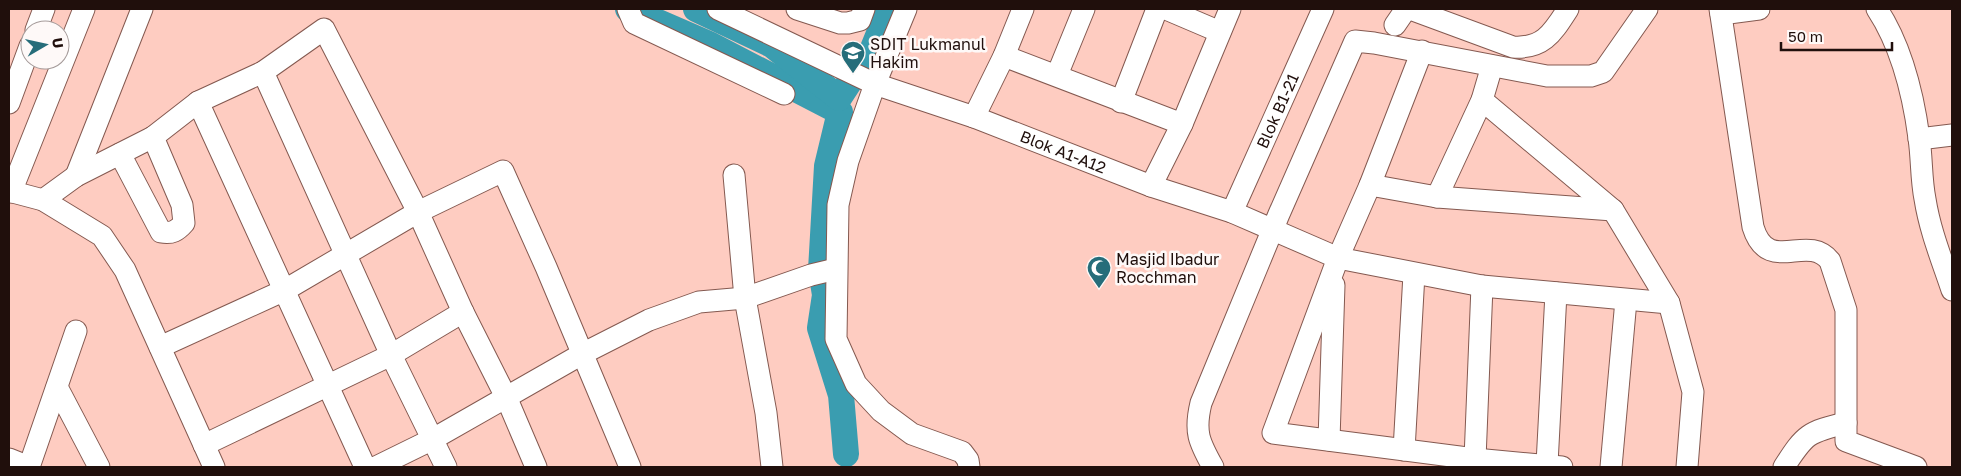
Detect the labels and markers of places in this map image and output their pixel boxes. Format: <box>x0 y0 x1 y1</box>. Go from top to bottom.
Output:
place label: SDIT Lukmanul Hakim <box>870 34 986 72</box>
school or university icon: SDIT Lukmanul Hakim <box>840 40 866 74</box>
place label: Masjid Ibadur Rocchman <box>1116 249 1219 287</box>
mosque icon: Masjid Ibadur Rocchman <box>1086 255 1112 289</box>

